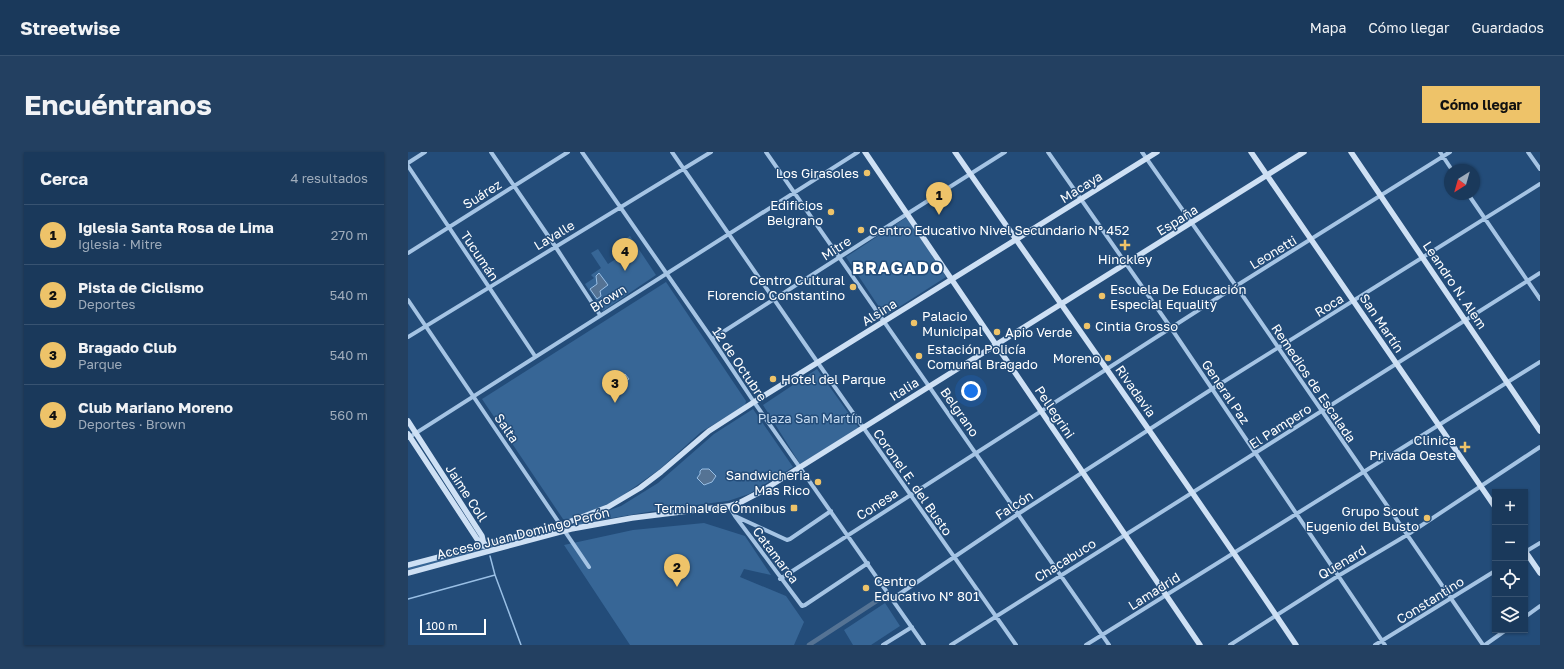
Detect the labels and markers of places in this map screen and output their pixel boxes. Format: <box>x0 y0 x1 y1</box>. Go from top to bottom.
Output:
place label: Los Girasoles <box>776 165 859 181</box>
marker: Los Girasoles <box>862 168 872 178</box>
pin: 1 <box>926 182 952 215</box>
place label: Edificios Belgrano <box>767 197 823 228</box>
marker: Edificios Belgrano <box>826 207 836 217</box>
place label: Centro Educativo Nivel Secundario Nº 452 <box>869 222 1129 238</box>
marker: Centro Educativo Nivel Secundario Nº 452 <box>856 225 866 235</box>
pin: 4 <box>612 238 638 271</box>
marker: Hinckley <box>1120 240 1130 250</box>
place label: Hinckley <box>1098 251 1153 267</box>
place label: Centro Cultural Florencio Constantino <box>707 272 845 303</box>
place label: Escuela De Educación Especial Equality <box>1110 281 1246 312</box>
marker: Centro Cultural Florencio Constantino <box>848 282 858 292</box>
marker: Escuela De Educación Especial Equality <box>1097 291 1107 301</box>
place label: Palacio Municipal <box>922 308 983 339</box>
marker: Palacio Municipal <box>909 318 919 328</box>
place label: Cintia Grosso <box>1095 318 1178 334</box>
marker: Cintia Grosso <box>1082 321 1092 331</box>
place label: Apio Verde <box>1005 324 1072 340</box>
marker: Apio Verde <box>992 327 1002 337</box>
place label: Estación Policía Comunal Bragado <box>927 341 1038 372</box>
place label: Moreno <box>1053 350 1100 366</box>
marker: Estación Policía Comunal Bragado <box>914 351 924 361</box>
marker: Moreno <box>1103 353 1113 363</box>
pin: 3 <box>602 370 628 403</box>
place label: Hotel del Parque <box>781 371 886 387</box>
marker: Hotel del Parque <box>768 374 778 384</box>
place label: Clinica Privada Oeste <box>1369 432 1456 463</box>
marker: Clinica Privada Oeste <box>1459 441 1471 453</box>
place label: Sandwicheria Mas Rico <box>726 467 810 498</box>
marker: Sandwicheria Mas Rico <box>813 477 823 487</box>
place label: Terminal de Ómnibus <box>655 500 786 516</box>
marker: Terminal de Ómnibus <box>789 503 799 513</box>
place label: Grupo Scout Eugenio del Busto <box>1306 503 1419 534</box>
marker: Grupo Scout Eugenio del Busto <box>1422 513 1432 523</box>
pin: 2 <box>664 554 690 587</box>
place label: Centro Educativo N° 801 <box>874 573 979 604</box>
marker: Centro Educativo N° 801 <box>861 583 871 593</box>

